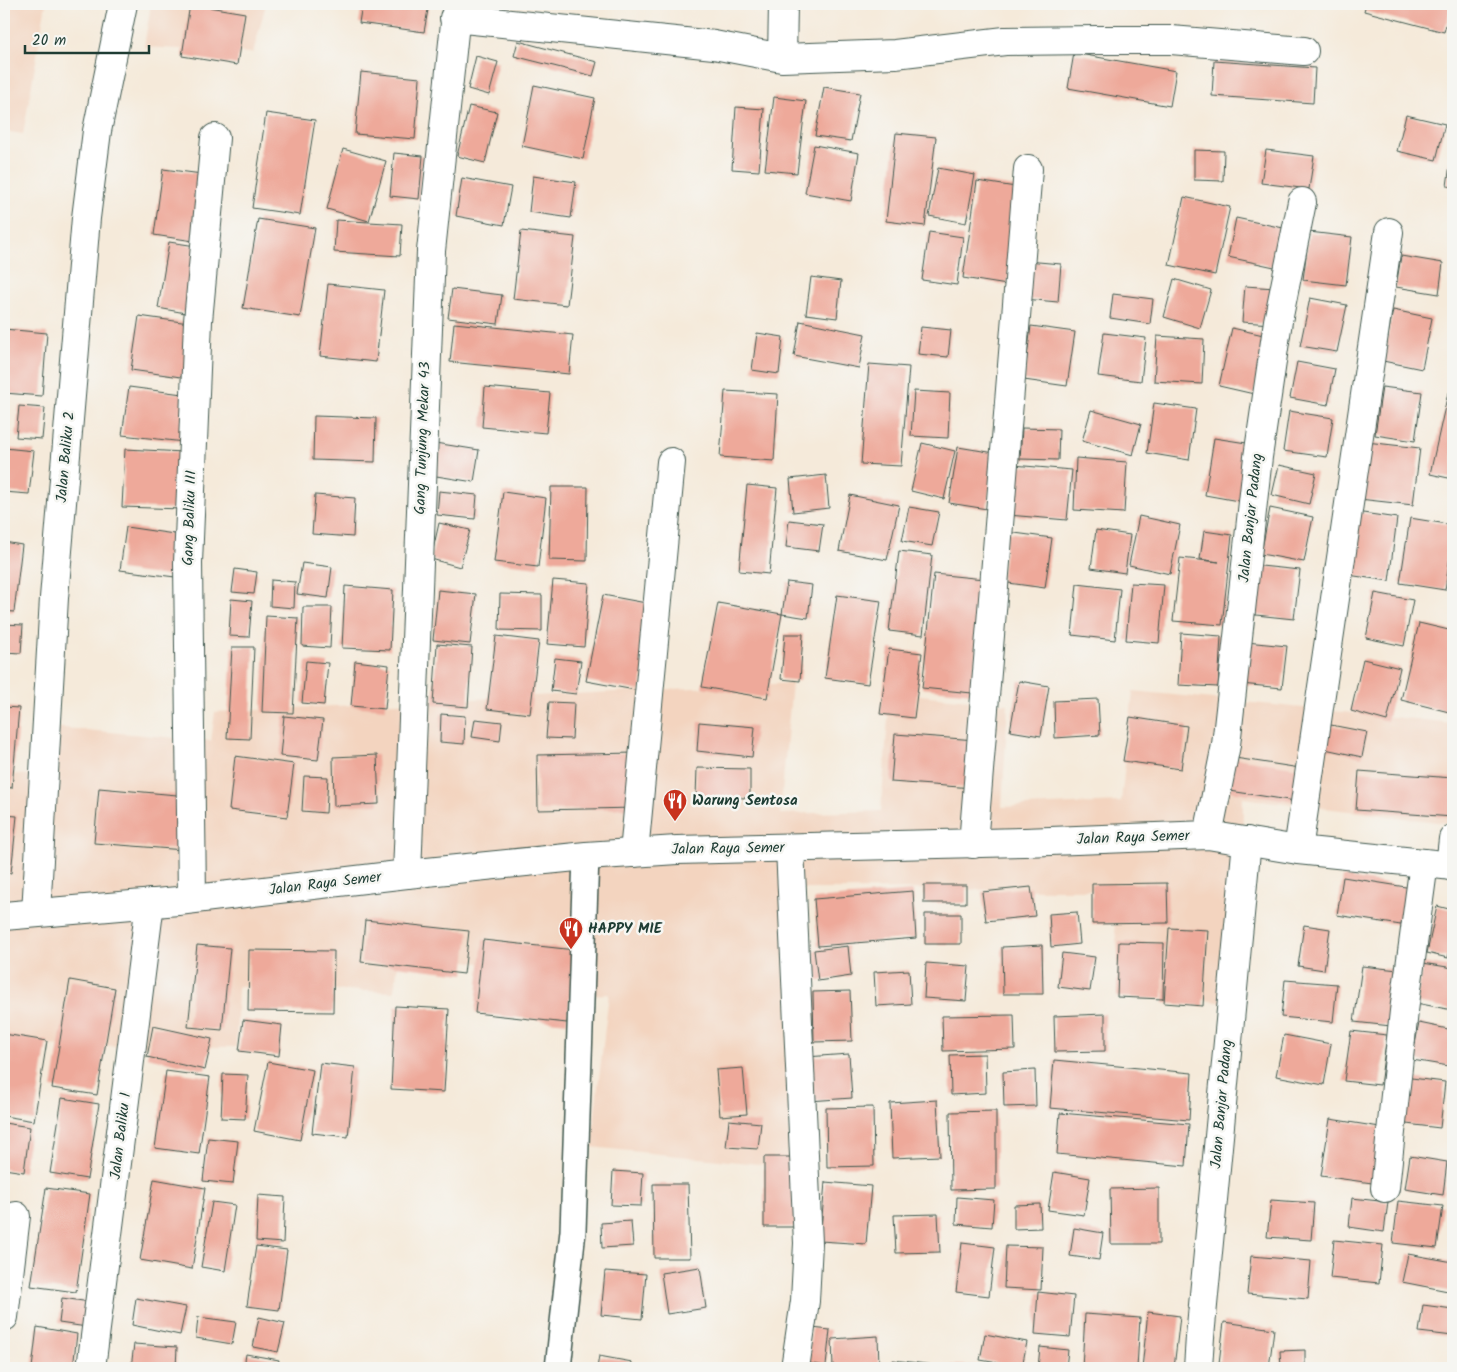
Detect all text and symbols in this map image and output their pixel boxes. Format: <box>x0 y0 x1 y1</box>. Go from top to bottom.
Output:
scale bar <box>25 22 149 54</box>
text: 20 m <box>32 29 66 53</box>
street label: Gang Tunjung Mekar 43 <box>408 361 438 515</box>
street label: Jalan Baliku 2 <box>50 410 82 504</box>
street label: Jalan Banjar Padang <box>1232 452 1270 584</box>
street label: Gang Baliku III <box>176 470 204 566</box>
restaurant icon: Warung Sentosa <box>662 788 688 822</box>
place label: Warung Sentosa <box>692 789 798 813</box>
street label: Jalan Raya Semer <box>1076 824 1191 852</box>
street label: Jalan Raya Semer <box>671 836 786 862</box>
street label: Jalan Raya Semer <box>267 865 384 903</box>
restaurant icon: HAPPY MIE <box>558 916 584 950</box>
place label: HAPPY MIE <box>588 917 663 941</box>
street label: Jalan Banjar Padang <box>1204 1038 1240 1170</box>
street label: Jalan Baliku 1 <box>104 1091 138 1181</box>

